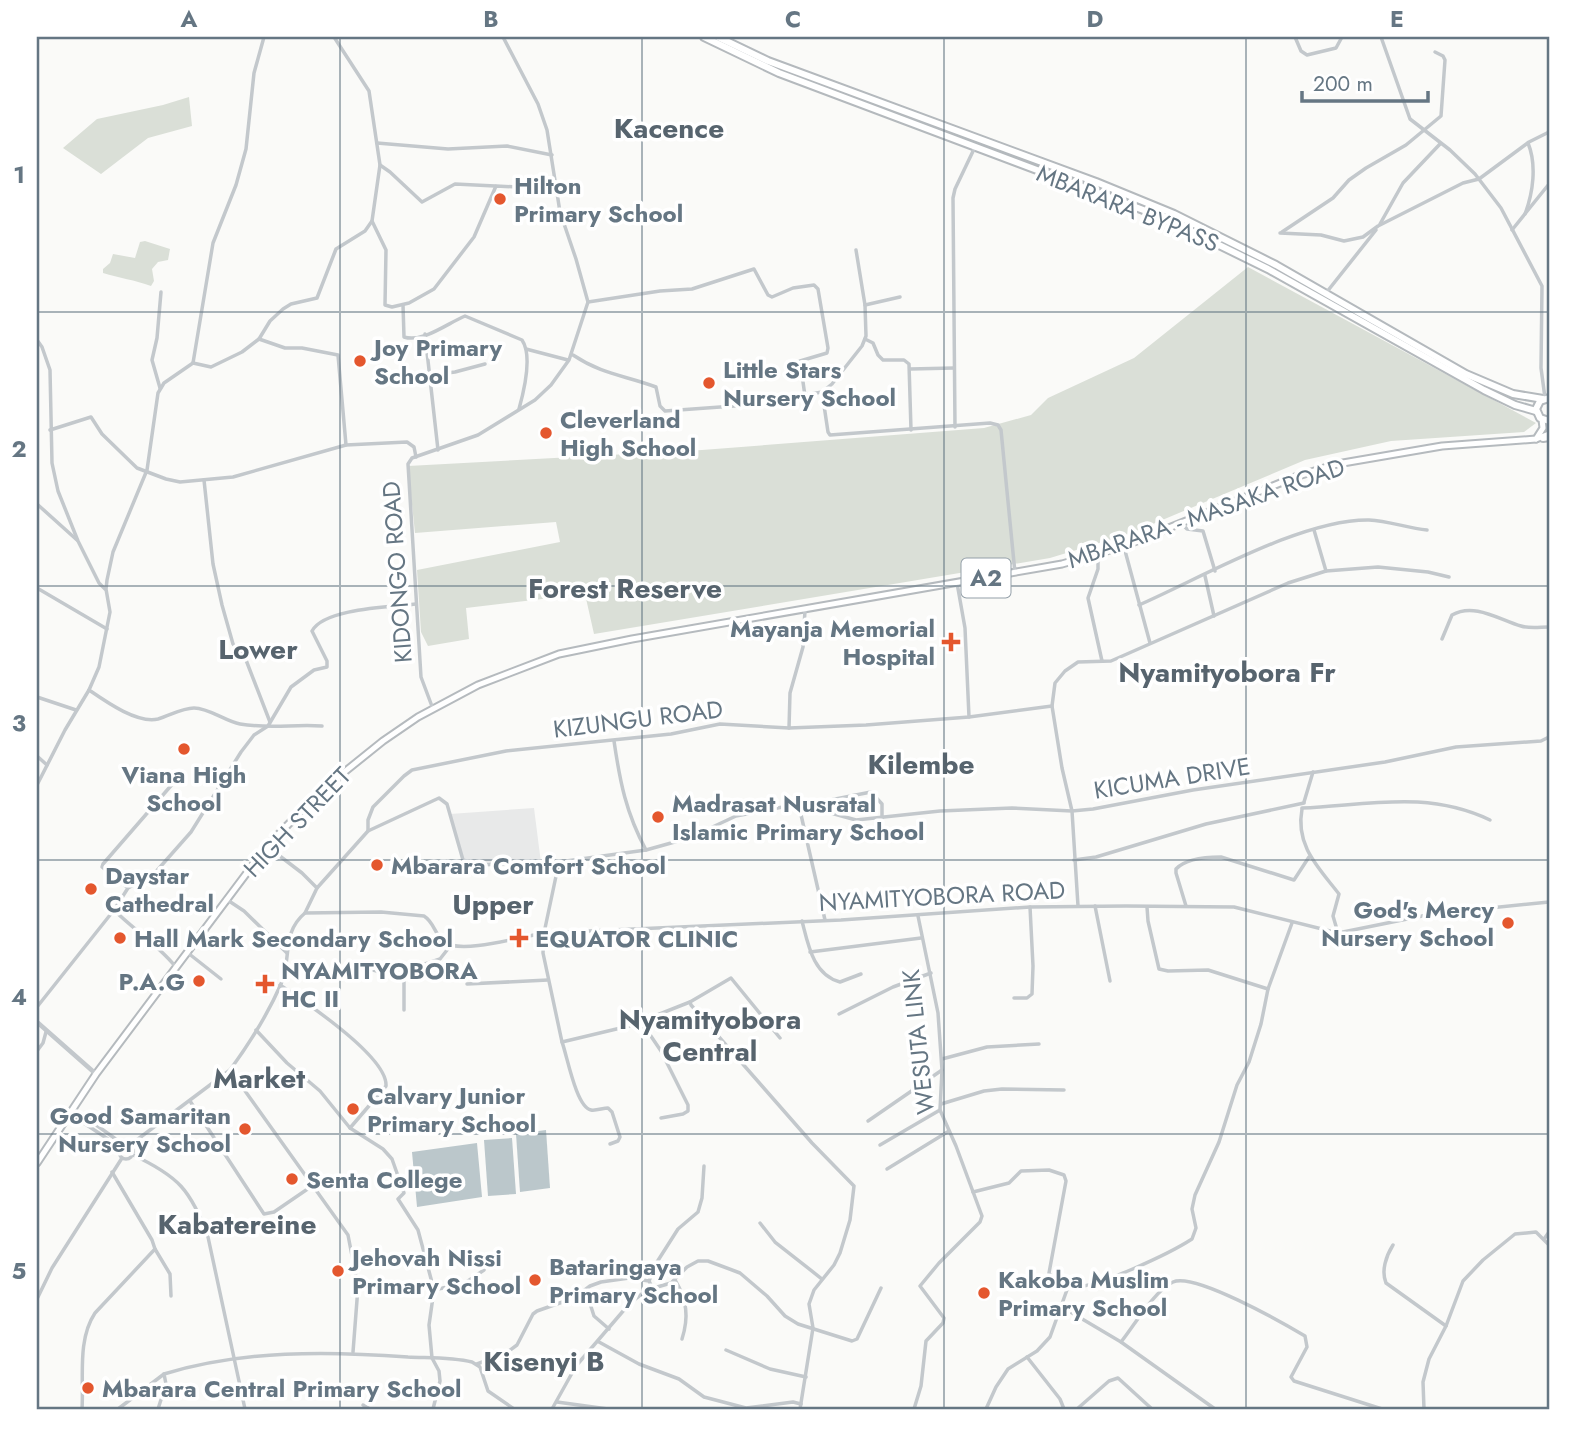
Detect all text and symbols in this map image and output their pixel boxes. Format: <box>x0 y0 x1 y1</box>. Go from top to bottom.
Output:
text: A <box>180 2 198 36</box>
text: B <box>483 2 499 36</box>
text: C <box>785 2 801 36</box>
text: D <box>1087 2 1104 36</box>
text: E <box>1390 2 1404 36</box>
scale bar <box>1302 60 1428 104</box>
text: 200 m <box>1313 69 1373 99</box>
district label: Kacence <box>614 108 724 149</box>
street label: MBARARA BYPASS <box>1032 155 1224 261</box>
text: 1 <box>13 158 25 192</box>
place label: Hilton Primary School <box>514 168 683 231</box>
marker: Hilton Primary School <box>492 191 508 207</box>
place label: Joy Primary School <box>370 330 503 393</box>
place label: Little Stars Nursery School <box>723 352 896 415</box>
marker: Joy Primary School <box>352 353 368 369</box>
marker: Little Stars Nursery School <box>701 375 717 391</box>
place label: Cleverland High School <box>560 402 696 465</box>
marker: Cleverland High School <box>538 425 554 441</box>
text: 2 <box>11 432 27 466</box>
street label: MBARARA - MASAKA ROAD <box>1063 449 1349 577</box>
street label: KIDONGO ROAD <box>373 480 421 664</box>
road number: A2 <box>962 558 1010 598</box>
district label: Forest Reserve <box>528 568 722 609</box>
place label: Mayanja Memorial Hospital <box>730 611 935 674</box>
district label: Lower <box>218 629 298 670</box>
marker: Mayanja Memorial Hospital <box>941 632 961 652</box>
district label: Nyamityobora Fr <box>1118 652 1336 693</box>
street label: KIZUNGU ROAD <box>551 691 725 747</box>
text: 3 <box>12 706 26 740</box>
marker: Viana High School <box>176 741 192 757</box>
district label: Kilembe <box>867 744 975 785</box>
street label: KICUMA DRIVE <box>1091 748 1253 808</box>
place label: Viana High School <box>121 757 246 820</box>
street label: HIGH STREET <box>235 759 359 885</box>
place label: Madrasat Nusratal Islamic Primary School <box>672 786 925 849</box>
marker: Madrasat Nusratal Islamic Primary School <box>650 809 666 825</box>
place label: Mbarara Comfort School <box>391 848 666 883</box>
marker: Mbarara Comfort School <box>369 857 385 873</box>
place label: Daystar Cathedral <box>105 858 214 921</box>
street label: NYAMITYOBORA ROAD <box>818 872 1066 920</box>
marker: Daystar Cathedral <box>83 881 99 897</box>
district label: Upper <box>452 884 534 925</box>
place label: God's Mercy Nursery School <box>1321 892 1494 955</box>
marker: God's Mercy Nursery School <box>1500 915 1516 931</box>
place label: Hall Mark Secondary School <box>134 921 453 956</box>
place label: EQUATOR CLINIC <box>535 921 738 956</box>
marker: EQUATOR CLINIC <box>509 928 529 948</box>
marker: Hall Mark Secondary School <box>112 930 128 946</box>
place label: NYAMITYOBORA HC II <box>281 953 478 1016</box>
place label: P.A.G <box>118 964 185 999</box>
street label: WESUTA LINK <box>893 967 943 1116</box>
marker: P.A.G <box>191 973 207 989</box>
marker: NYAMITYOBORA HC II <box>255 974 275 994</box>
text: 4 <box>11 980 27 1014</box>
district label: Nyamityobora Central <box>619 999 801 1072</box>
district label: Market <box>213 1058 305 1099</box>
place label: Calvary Junior Primary School <box>367 1078 536 1141</box>
place label: Good Samaritan Nursery School <box>50 1098 231 1161</box>
marker: Calvary Junior Primary School <box>345 1101 361 1117</box>
marker: Good Samaritan Nursery School <box>237 1121 253 1137</box>
place label: Senta College <box>306 1162 462 1197</box>
marker: Senta College <box>284 1171 300 1187</box>
district label: Kabatereine <box>158 1204 317 1245</box>
place label: Jehovah Nissi Primary School <box>348 1240 521 1303</box>
place label: Bataringaya Primary School <box>549 1249 718 1312</box>
text: 5 <box>12 1254 26 1288</box>
place label: Kakoba Muslim Primary School <box>998 1262 1169 1325</box>
marker: Jehovah Nissi Primary School <box>330 1263 346 1279</box>
marker: Bataringaya Primary School <box>527 1272 543 1288</box>
marker: Kakoba Muslim Primary School <box>976 1285 992 1301</box>
district label: Kisenyi B <box>483 1341 605 1382</box>
place label: Mbarara Central Primary School <box>102 1371 462 1406</box>
marker: Mbarara Central Primary School <box>80 1380 96 1396</box>

